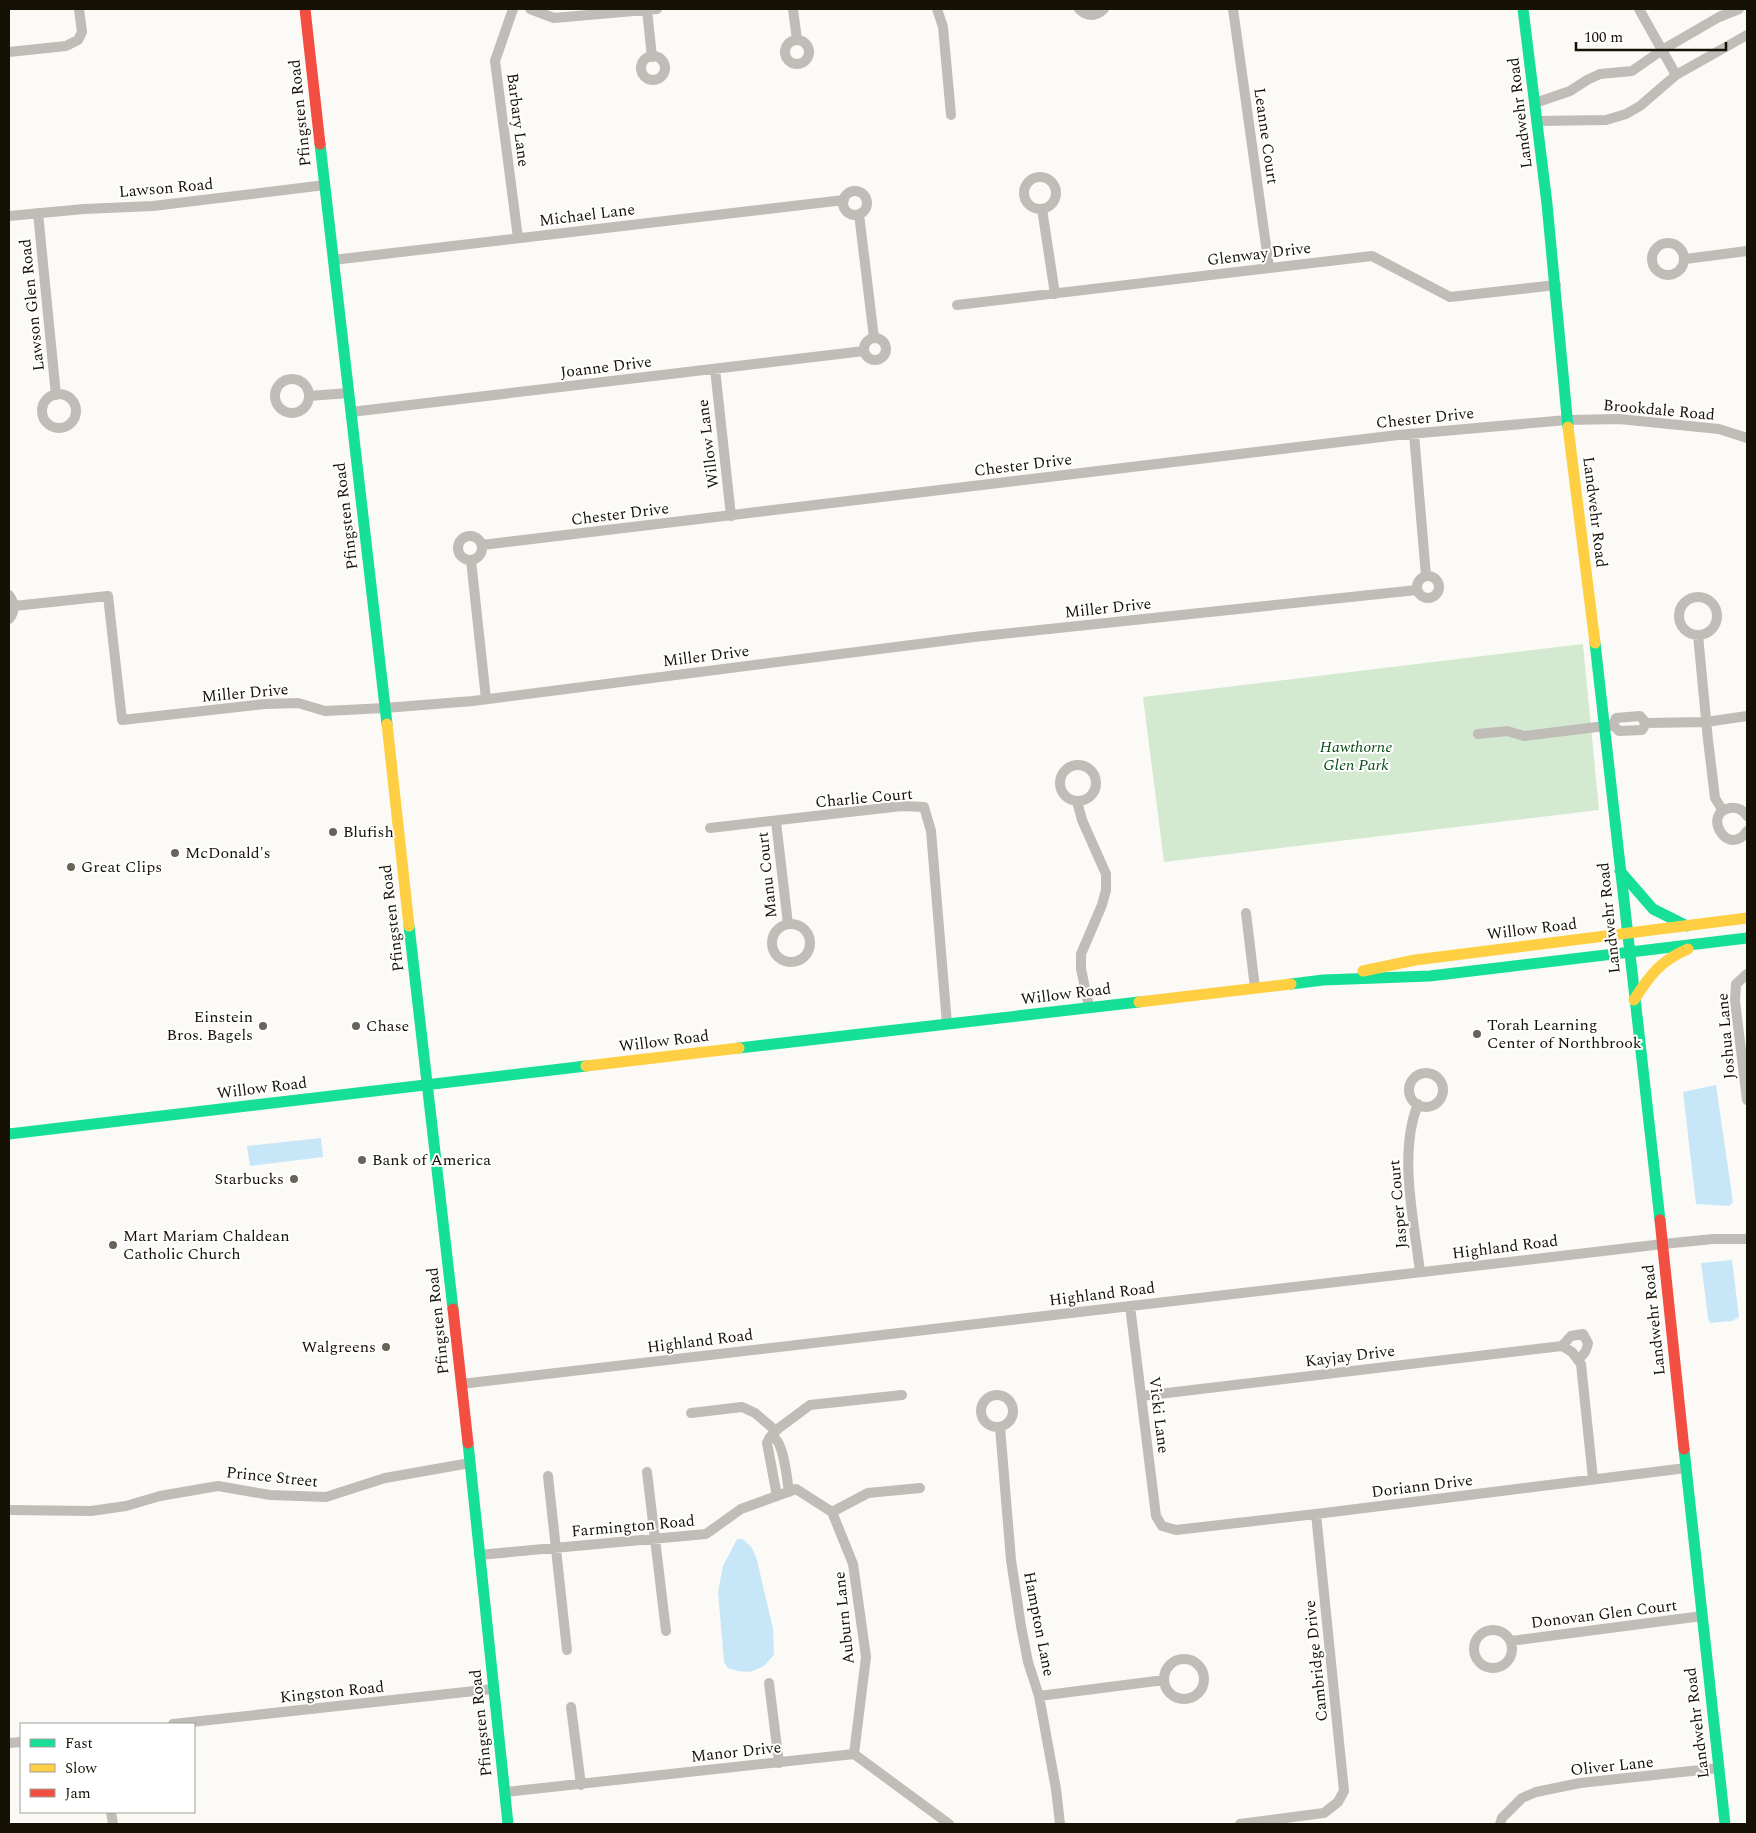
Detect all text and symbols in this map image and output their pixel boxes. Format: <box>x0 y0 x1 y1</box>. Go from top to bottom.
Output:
scale bar <box>1576 20 1726 52</box>
text: 100 m <box>1584 26 1623 49</box>
street label: Landwehr Road <box>1501 56 1539 170</box>
street label: Pfingsten Road <box>282 58 318 168</box>
street label: Barbary Lane <box>500 72 536 168</box>
street label: Leanne Court <box>1247 86 1285 186</box>
street label: Lawson Road <box>118 172 214 204</box>
street label: Michael Lane <box>538 197 636 233</box>
street label: Glenway Drive <box>1206 236 1312 272</box>
street label: Lawson Glen Road <box>13 238 51 372</box>
street label: Joanne Drive <box>559 349 653 385</box>
street label: Brookdale Road <box>1602 393 1716 427</box>
street label: Willow Lane <box>691 398 725 490</box>
street label: Chester Drive <box>1375 401 1475 435</box>
street label: Chester Drive <box>973 447 1073 483</box>
street label: Landwehr Road <box>1576 455 1614 569</box>
street label: Pfingsten Road <box>328 461 364 571</box>
street label: Chester Drive <box>570 496 670 532</box>
street label: Miller Drive <box>1063 592 1153 624</box>
street label: Miller Drive <box>661 639 751 673</box>
street label: Miller Drive <box>201 677 289 709</box>
park label: Hawthorne Glen Park <box>1320 735 1392 777</box>
street label: Charlie Court <box>814 782 914 814</box>
place label: Blufish <box>343 820 394 844</box>
marker: Blufish <box>327 826 339 838</box>
street label: Manu Court <box>750 830 783 919</box>
place label: McDonald's <box>185 841 271 865</box>
marker: McDonald's <box>169 847 181 859</box>
place label: Great Clips <box>81 855 162 879</box>
marker: Great Clips <box>65 861 77 873</box>
street label: Landwehr Road <box>1591 861 1627 975</box>
street label: Pfingsten Road <box>374 863 410 973</box>
street label: Willow Road <box>1486 912 1579 946</box>
street label: Willow Road <box>1020 977 1113 1011</box>
street label: Joshua Lane <box>1710 992 1742 1080</box>
place label: Einstein Bros. Bagels <box>167 1005 253 1047</box>
place label: Torah Learning Center of Northbrook <box>1487 1013 1642 1055</box>
place label: Chase <box>366 1014 409 1038</box>
marker: Einstein Bros. Bagels <box>257 1020 269 1032</box>
marker: Chase <box>350 1020 362 1032</box>
street label: Willow Road <box>618 1024 711 1058</box>
marker: Torah Learning Center of Northbrook <box>1471 1028 1483 1040</box>
street label: Willow Road <box>216 1071 309 1105</box>
place label: Bank of America <box>372 1148 491 1172</box>
marker: Bank of America <box>356 1154 368 1166</box>
street label: Jasper Court <box>1382 1158 1414 1249</box>
place label: Starbucks <box>214 1167 284 1191</box>
marker: Starbucks <box>288 1173 300 1185</box>
place label: Mart Mariam Chaldean Catholic Church <box>123 1224 290 1266</box>
street label: Highland Road <box>1451 1229 1559 1265</box>
marker: Mart Mariam Chaldean Catholic Church <box>107 1239 119 1251</box>
street label: Landwehr Road <box>1636 1263 1672 1377</box>
street label: Pfingsten Road <box>420 1266 456 1376</box>
street label: Highland Road <box>1048 1276 1156 1312</box>
street label: Highland Road <box>646 1323 754 1359</box>
place label: Walgreens <box>302 1335 376 1359</box>
street label: Kayjay Drive <box>1304 1339 1396 1373</box>
marker: Walgreens <box>380 1341 392 1353</box>
street label: Vicki Lane <box>1142 1375 1176 1455</box>
street label: Prince Street <box>225 1460 319 1494</box>
street label: Doriann Drive <box>1370 1468 1474 1504</box>
street label: Farmington Road <box>570 1509 696 1543</box>
street label: Auburn Lane <box>827 1570 861 1666</box>
street label: Hampton Lane <box>1017 1570 1061 1678</box>
street label: Donovan Glen Court <box>1530 1593 1679 1635</box>
street label: Cambridge Drive <box>1298 1599 1334 1723</box>
street label: Landwehr Road <box>1678 1666 1716 1780</box>
street label: Pfingsten Road <box>463 1668 499 1778</box>
street label: Kingston Road <box>279 1675 385 1709</box>
legend <box>20 1723 195 1813</box>
text: Fast <box>65 1732 93 1755</box>
street label: Manor Drive <box>690 1735 782 1769</box>
street label: Oliver Lane <box>1569 1750 1655 1782</box>
text: Slow <box>65 1757 97 1780</box>
text: Jam <box>65 1782 91 1805</box>

